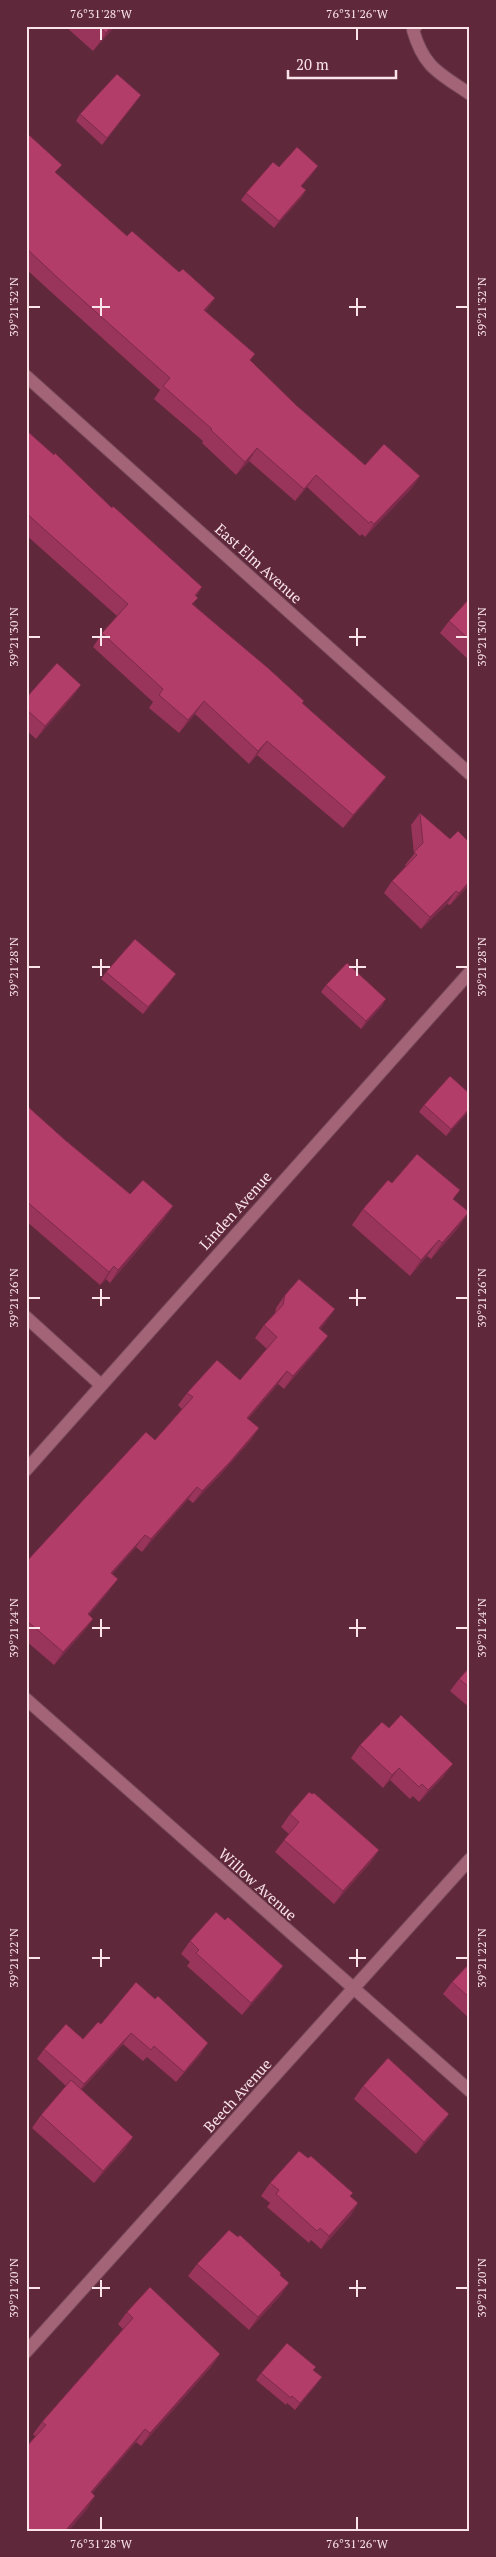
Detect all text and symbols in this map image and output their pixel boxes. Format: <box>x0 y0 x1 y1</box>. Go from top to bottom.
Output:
text: 76°31'28"W <box>70 6 133 21</box>
text: 76°31'26"W <box>326 6 389 21</box>
scale bar <box>288 48 396 80</box>
text: 20 m <box>296 54 329 74</box>
text: 39°21'32"N <box>6 277 21 337</box>
text: 39°21'32"N <box>474 277 489 337</box>
street label: East Elm Avenue <box>211 519 307 607</box>
text: 39°21'30"N <box>6 607 21 667</box>
text: 39°21'30"N <box>474 607 489 667</box>
text: 39°21'28"N <box>6 937 21 997</box>
text: 39°21'28"N <box>474 937 489 997</box>
street label: Linden Avenue <box>194 1167 276 1253</box>
text: 39°21'26"N <box>6 1268 21 1328</box>
text: 39°21'26"N <box>474 1268 489 1328</box>
text: 39°21'24"N <box>6 1598 21 1658</box>
text: 39°21'24"N <box>474 1598 489 1658</box>
street label: Willow Avenue <box>214 1843 302 1925</box>
text: 39°21'22"N <box>6 1928 21 1988</box>
text: 39°21'22"N <box>474 1928 489 1988</box>
street label: Beech Avenue <box>199 2054 275 2136</box>
text: 39°21'20"N <box>6 2258 21 2318</box>
text: 39°21'20"N <box>474 2258 489 2318</box>
text: 76°31'28"W <box>70 2536 133 2551</box>
text: 76°31'26"W <box>326 2536 389 2551</box>

